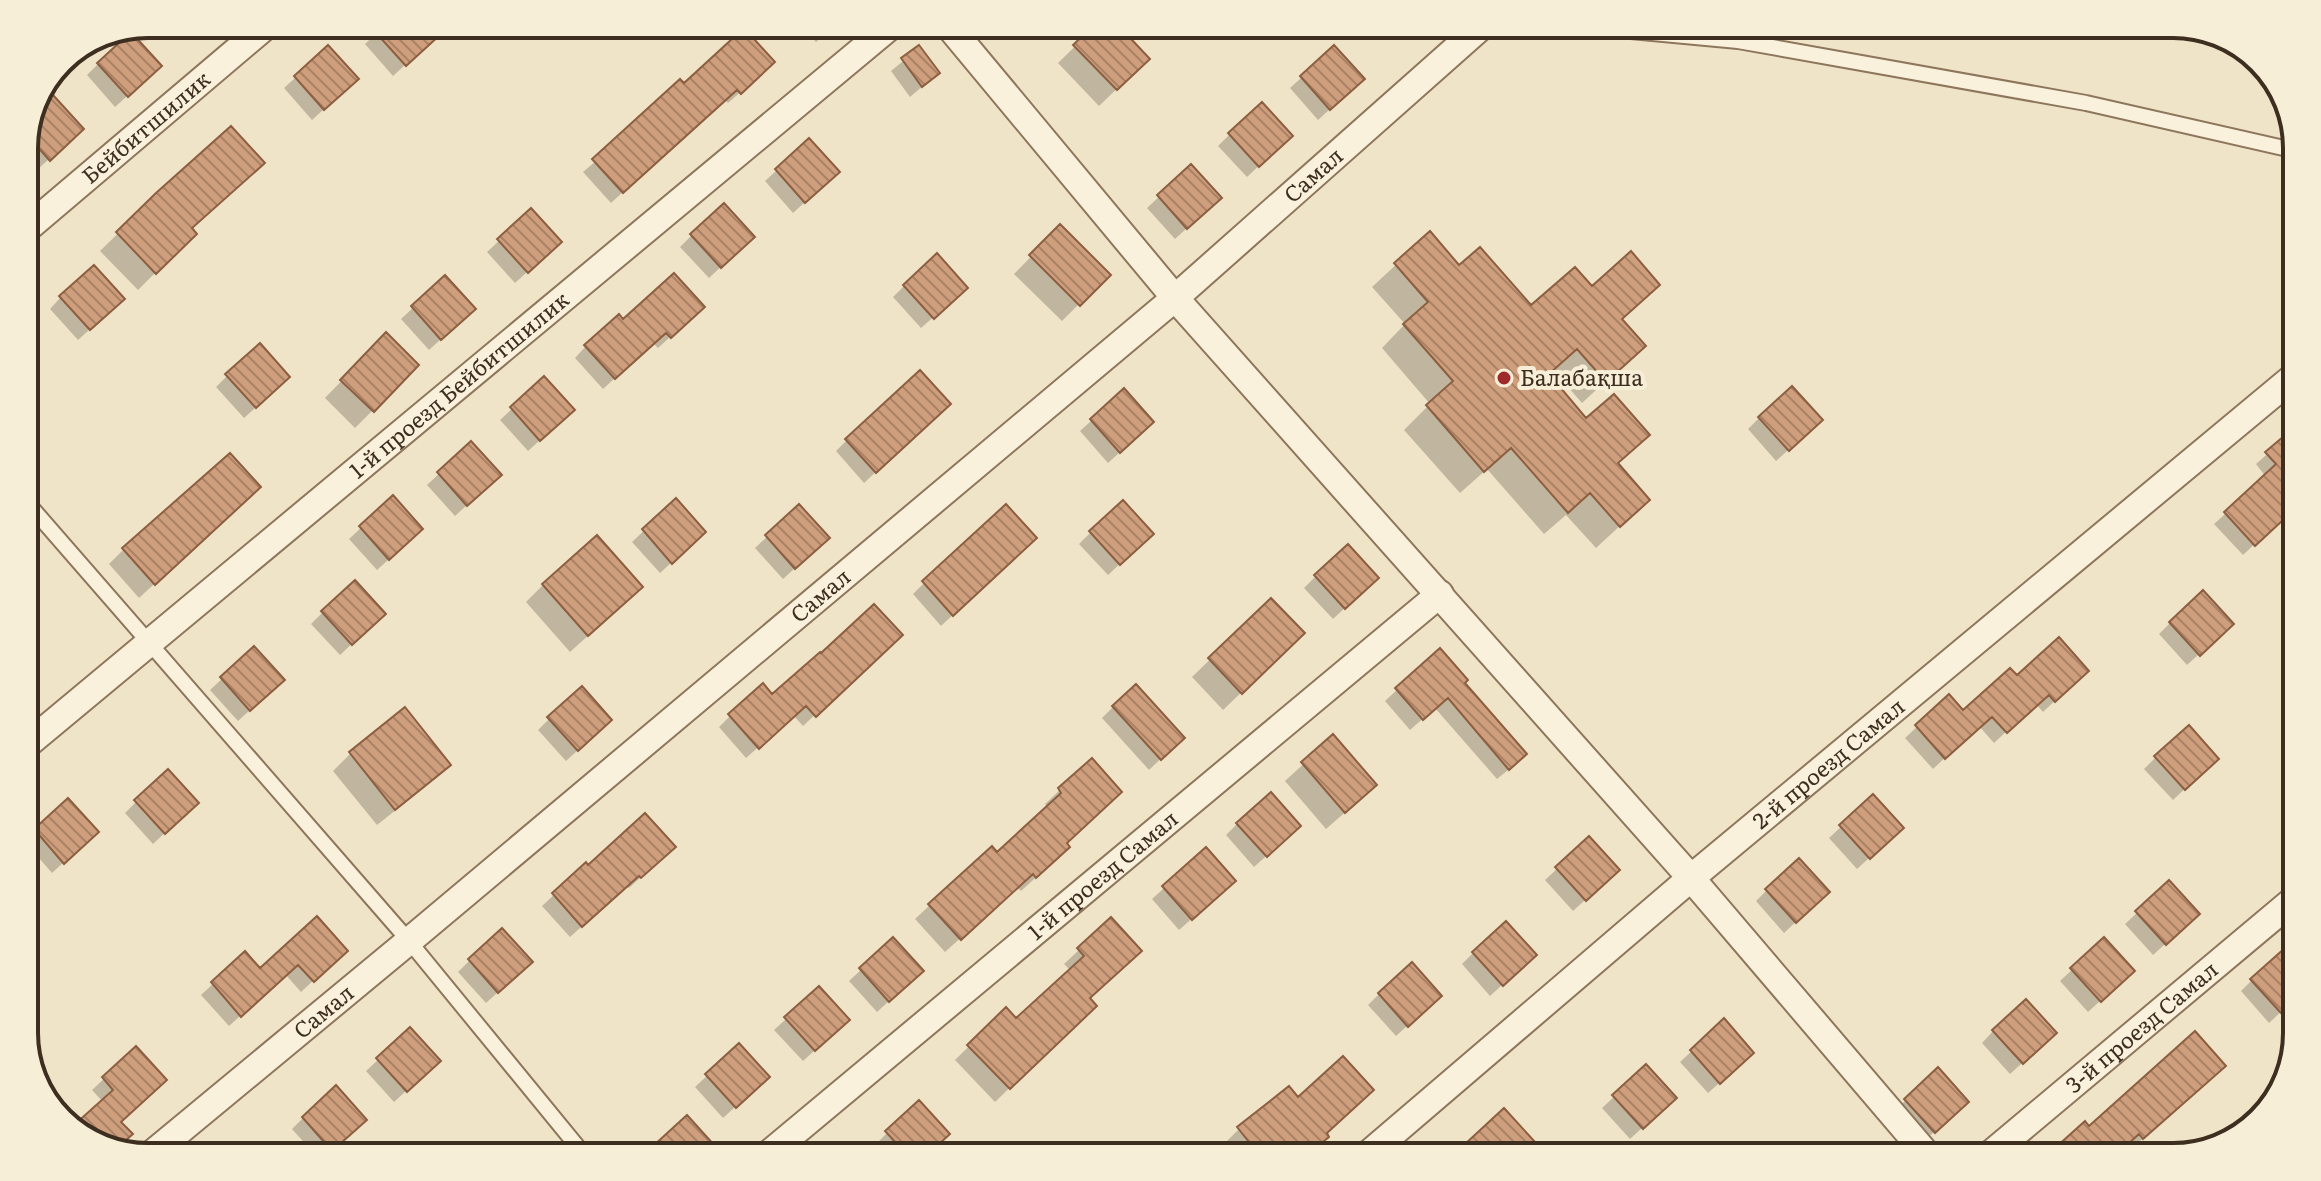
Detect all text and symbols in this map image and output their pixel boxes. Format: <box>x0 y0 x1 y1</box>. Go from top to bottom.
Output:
street label: Бейбитшилик <box>73 62 217 191</box>
street label: Самал <box>1276 139 1349 210</box>
street label: 1-й проезд Бейбитшилик <box>341 283 575 485</box>
place label: Балабақша <box>1520 360 1643 393</box>
marker: Балабақша <box>1495 369 1513 387</box>
street label: Самал <box>782 559 857 629</box>
street label: 2-й проезд Самал <box>1744 689 1911 836</box>
street label: 1-й проезд Самал <box>1020 801 1184 947</box>
street label: 3-й проезд Самал <box>2057 952 2224 1100</box>
street label: Самал <box>285 976 360 1045</box>

